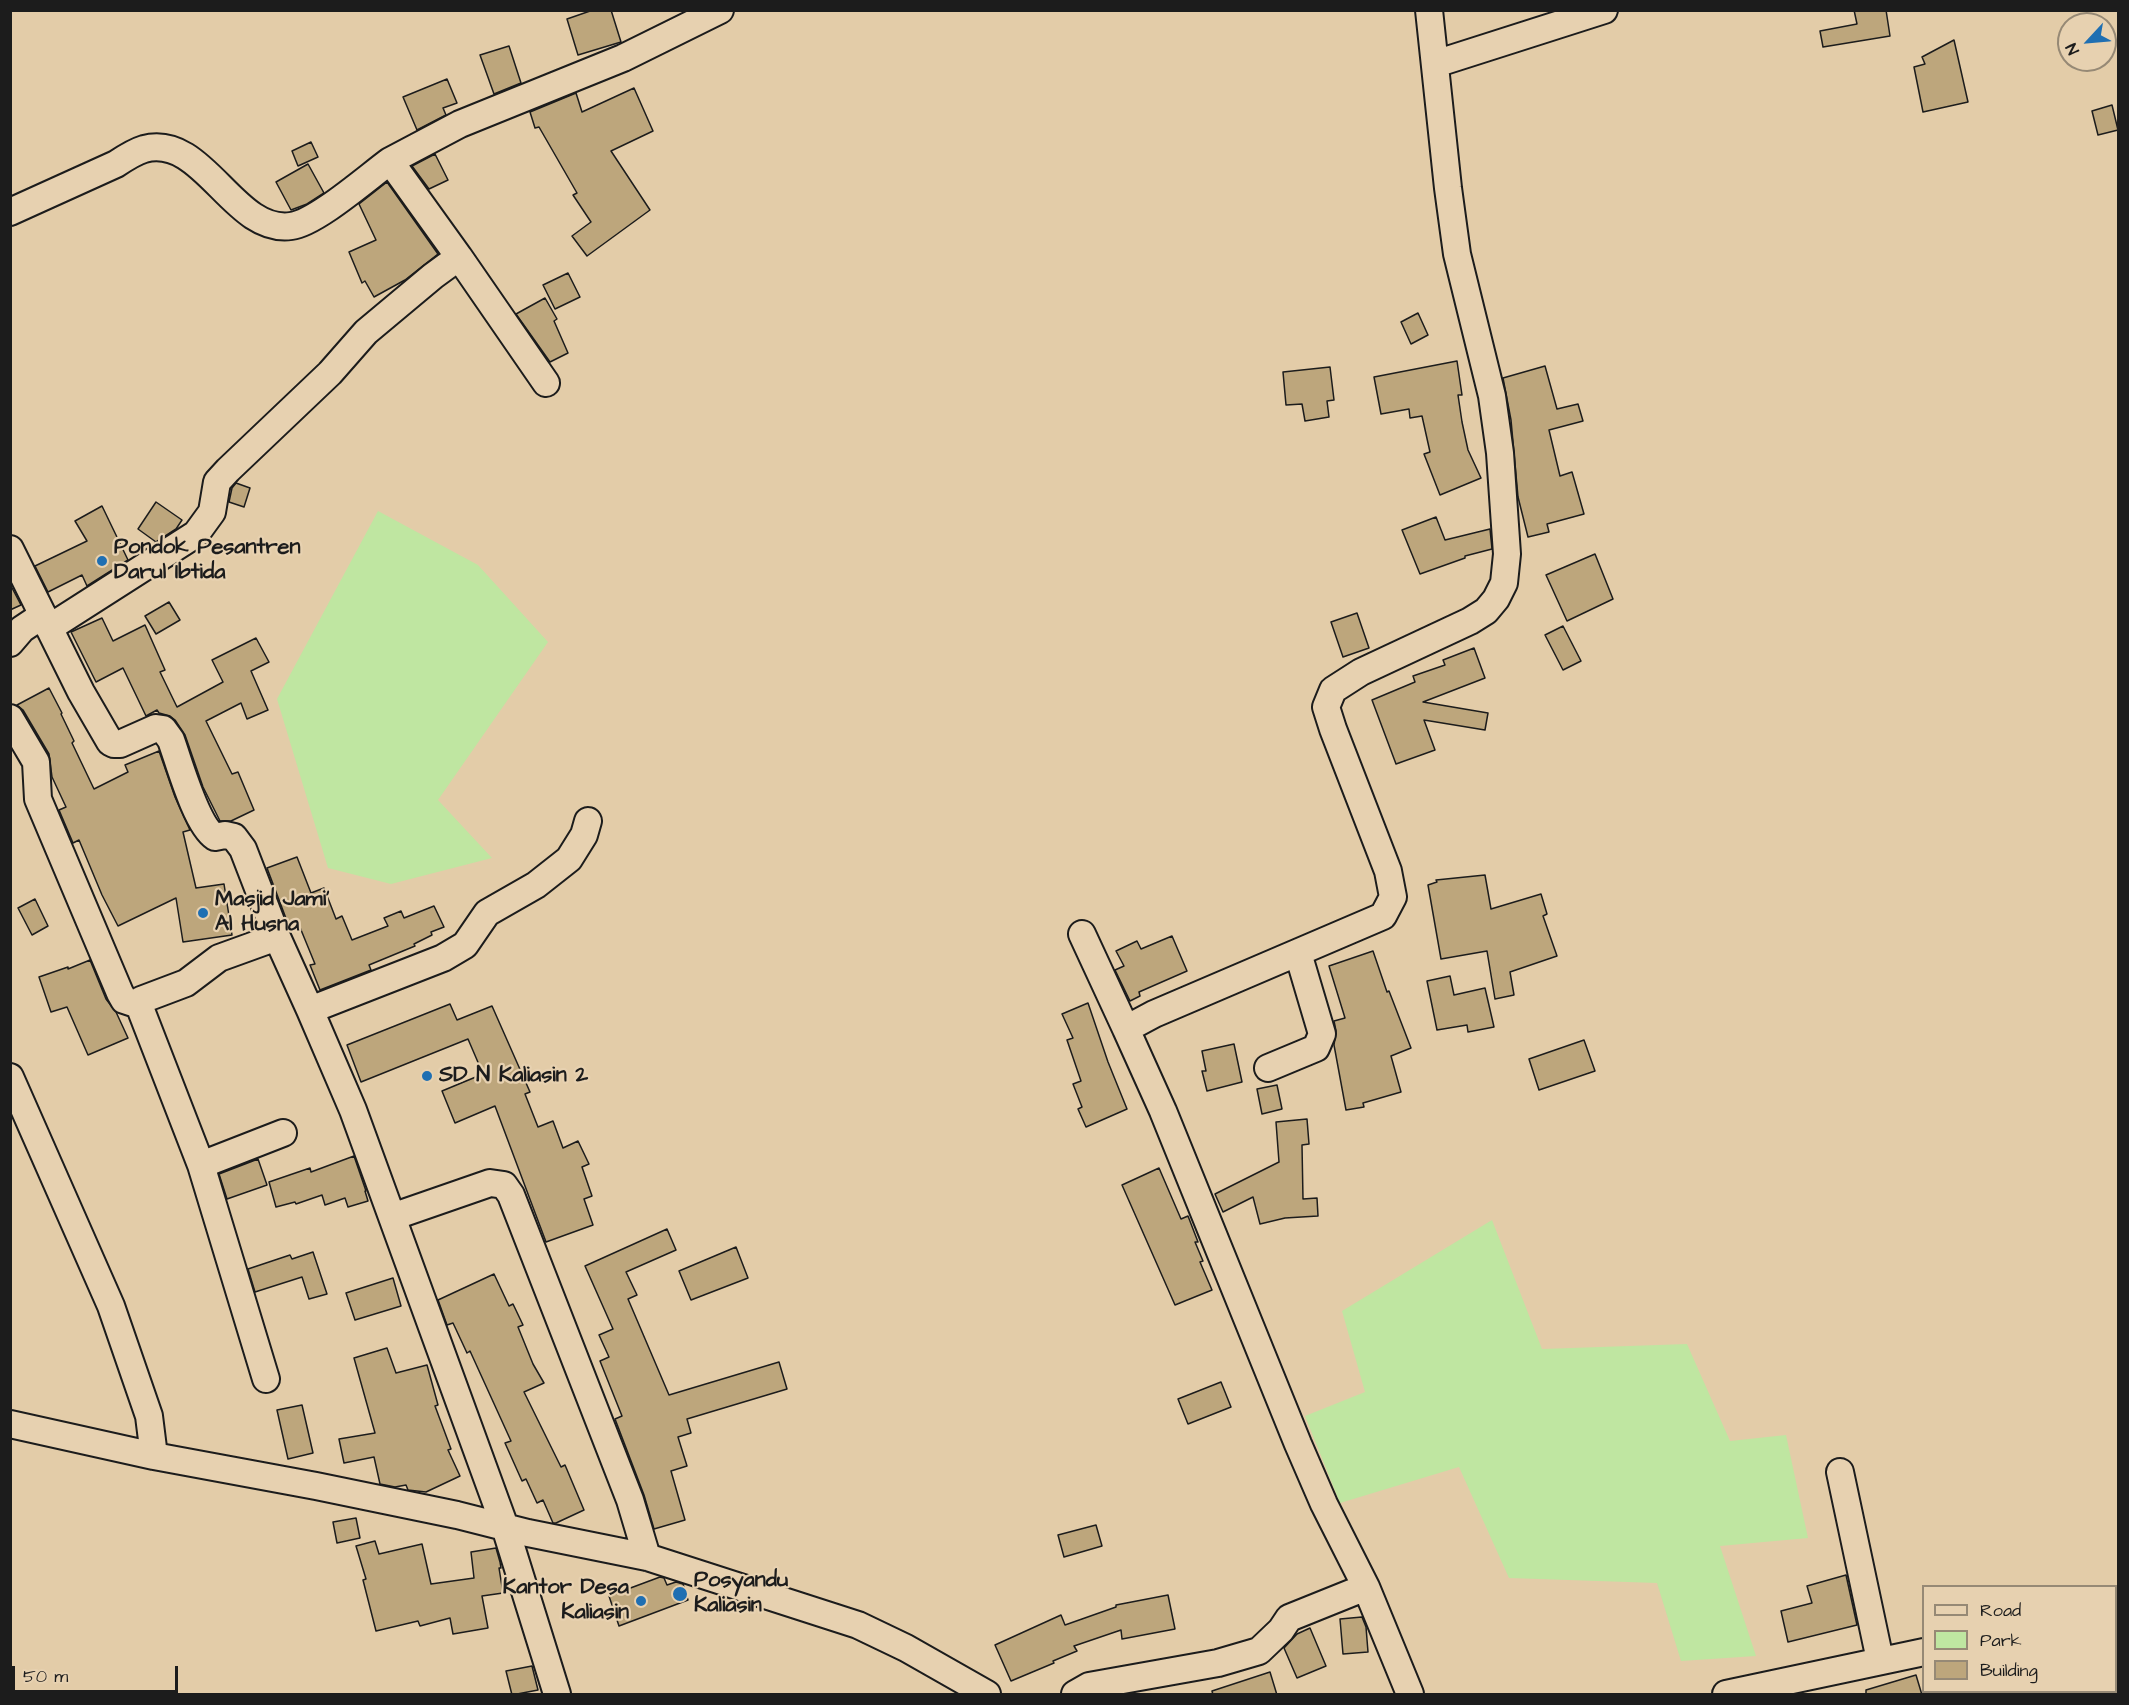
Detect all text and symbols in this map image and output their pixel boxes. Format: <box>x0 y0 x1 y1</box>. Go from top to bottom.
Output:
north arrow <box>2057 12 2117 72</box>
text: N <box>2061 40 2085 58</box>
place label: Pondok Pesantren Darul Ibtida <box>114 535 300 586</box>
marker: Pondok Pesantren Darul Ibtida <box>95 554 109 568</box>
place label: Masjid Jami' Al Husna <box>215 887 330 938</box>
marker: Masjid Jami' Al Husna <box>196 906 210 920</box>
place label: SD N Kaliasin 2 <box>439 1063 588 1089</box>
marker: SD N Kaliasin 2 <box>420 1069 434 1083</box>
place label: Posyandu Kaliasin <box>694 1568 788 1620</box>
place label: Kantor Desa Kaliasin <box>503 1575 629 1627</box>
marker: Posyandu Kaliasin <box>671 1585 689 1603</box>
legend <box>1922 1585 2117 1693</box>
marker: Kantor Desa Kaliasin <box>634 1594 648 1608</box>
text: Road <box>1980 1598 2021 1623</box>
text: Park <box>1980 1628 2022 1653</box>
scale bar <box>15 1654 182 1692</box>
text: Building <box>1980 1658 2038 1683</box>
text: 50 m <box>23 1664 68 1689</box>

